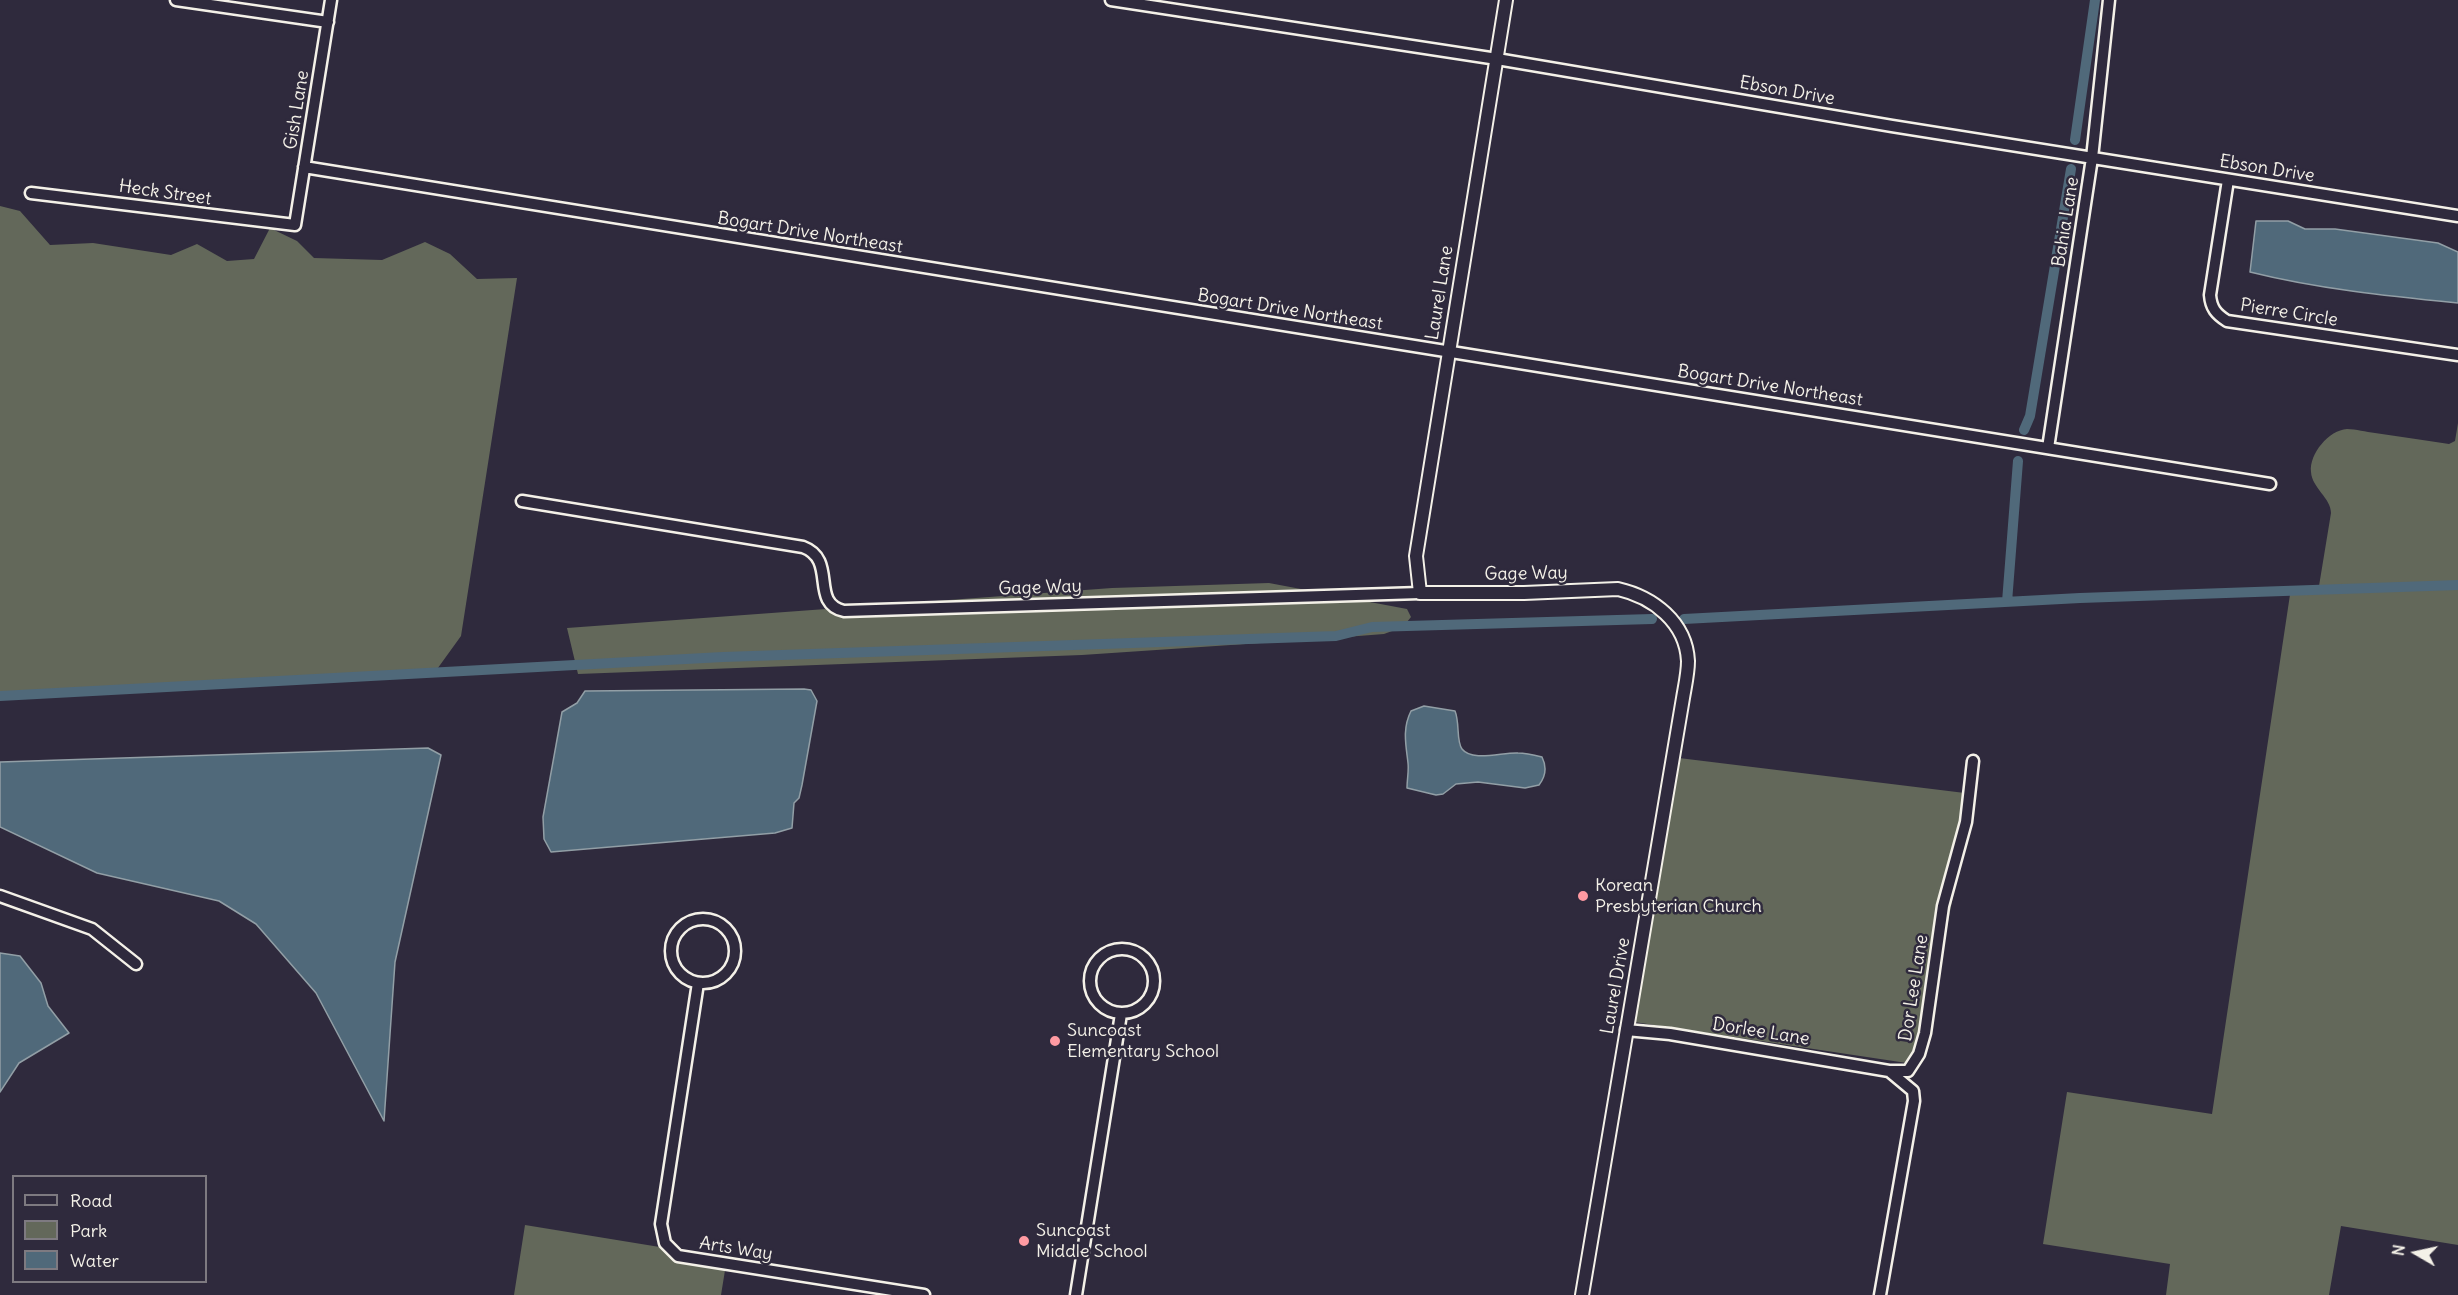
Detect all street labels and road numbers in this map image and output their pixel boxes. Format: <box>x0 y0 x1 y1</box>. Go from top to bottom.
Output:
street label: Gish Lane <box>280 69 314 151</box>
street label: Ebson Drive <box>1738 72 1836 110</box>
street label: Ebson Drive <box>2218 151 2316 187</box>
street label: Bahia Lane <box>2048 175 2084 269</box>
street label: Heck Street <box>117 176 213 210</box>
street label: Bogart Drive Northeast <box>716 208 904 258</box>
street label: Laurel Lane <box>1422 244 1458 342</box>
street label: Bogart Drive Northeast <box>1196 285 1384 335</box>
street label: Pierre Circle <box>2239 295 2339 331</box>
street label: Bogart Drive Northeast <box>1676 361 1864 411</box>
street label: Gage Way <box>1484 562 1568 586</box>
street label: Gage Way <box>998 576 1082 600</box>
street label: Dor Lee Lane <box>1895 933 1933 1043</box>
street label: Laurel Drive <box>1597 936 1635 1036</box>
street label: Dorlee Lane <box>1711 1014 1811 1050</box>
street label: Arts Way <box>698 1233 774 1265</box>

